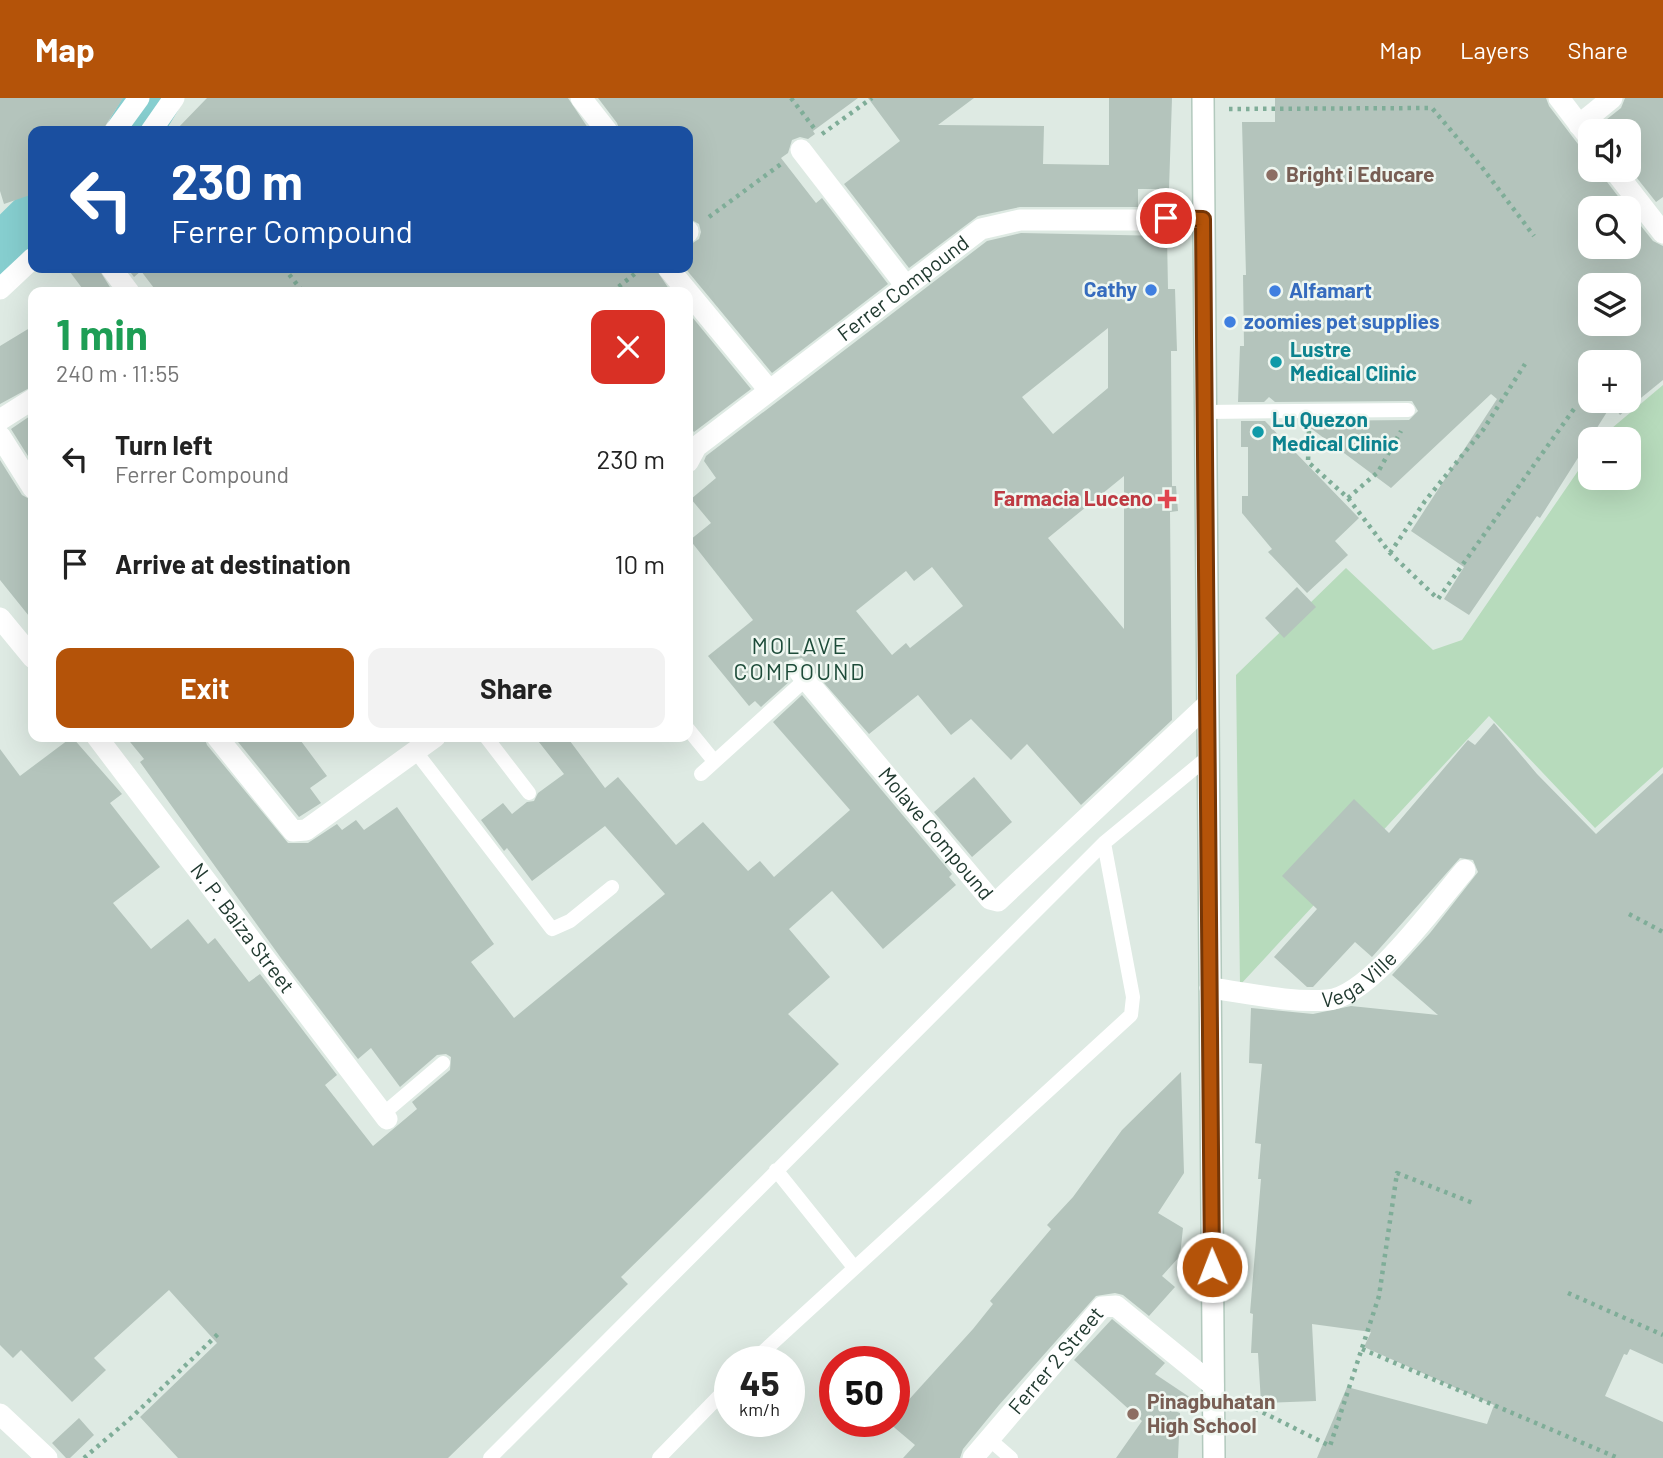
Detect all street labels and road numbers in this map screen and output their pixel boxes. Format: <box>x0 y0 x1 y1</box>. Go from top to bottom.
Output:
street label: Ferrer Compound <box>832 229 973 345</box>
street label: Molave Compound <box>874 762 999 904</box>
street label: N. P. Baiza Street <box>186 857 301 997</box>
street label: Vega Ville <box>1321 945 1401 1011</box>
street label: Ferrer 2 Street <box>1002 1301 1108 1419</box>

